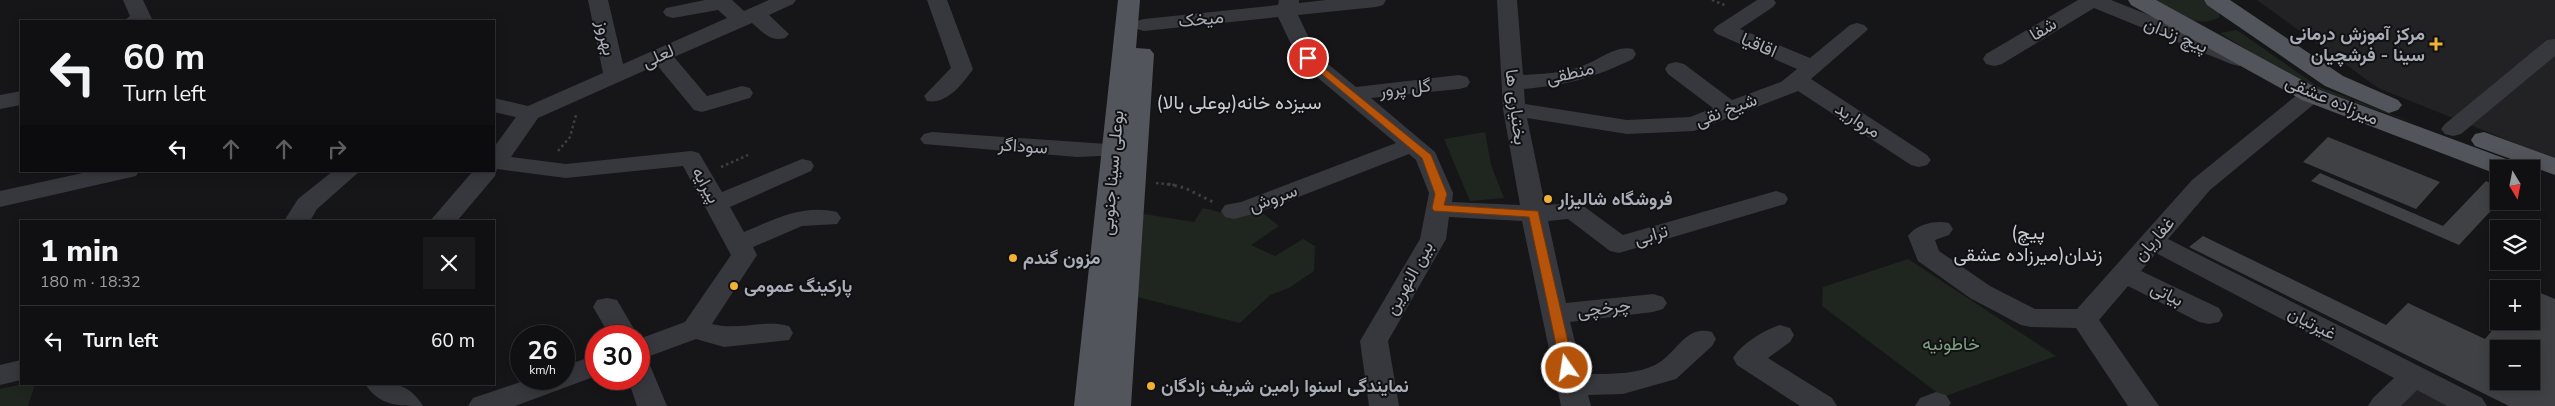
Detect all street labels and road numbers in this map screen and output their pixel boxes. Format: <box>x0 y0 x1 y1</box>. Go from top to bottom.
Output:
street label: میخک <box>1177 5 1225 33</box>
street label: پیچ زندان <box>2141 11 2211 59</box>
street label: شفا <box>2025 12 2061 46</box>
street label: بهروز <box>590 17 621 58</box>
street label: اقاقیا <box>1737 27 1781 63</box>
street label: لعلی <box>638 38 678 74</box>
street label: منطقی <box>1544 56 1596 90</box>
street label: بختیاری ها <box>1499 68 1533 146</box>
street label: میرزاده عشقی <box>2282 70 2382 130</box>
street label: گل پرور <box>1377 73 1432 103</box>
street label: شیخ نقی <box>1692 87 1760 133</box>
street label: مروارید <box>1831 96 1885 144</box>
street label: بوعلی سینا جنوبی <box>1095 109 1129 237</box>
street label: سوداگر <box>996 132 1049 160</box>
street label: پیرایه <box>686 162 726 208</box>
street label: سروش <box>1245 178 1301 218</box>
street label: غفاریان <box>2128 212 2180 266</box>
street label: ترابی <box>1631 219 1671 251</box>
street label: بین النهرین <box>1379 237 1439 319</box>
street label: بیاتی <box>2147 276 2187 312</box>
street label: چرخچی <box>1576 293 1632 323</box>
street label: غیرتیان <box>2284 301 2340 345</box>

